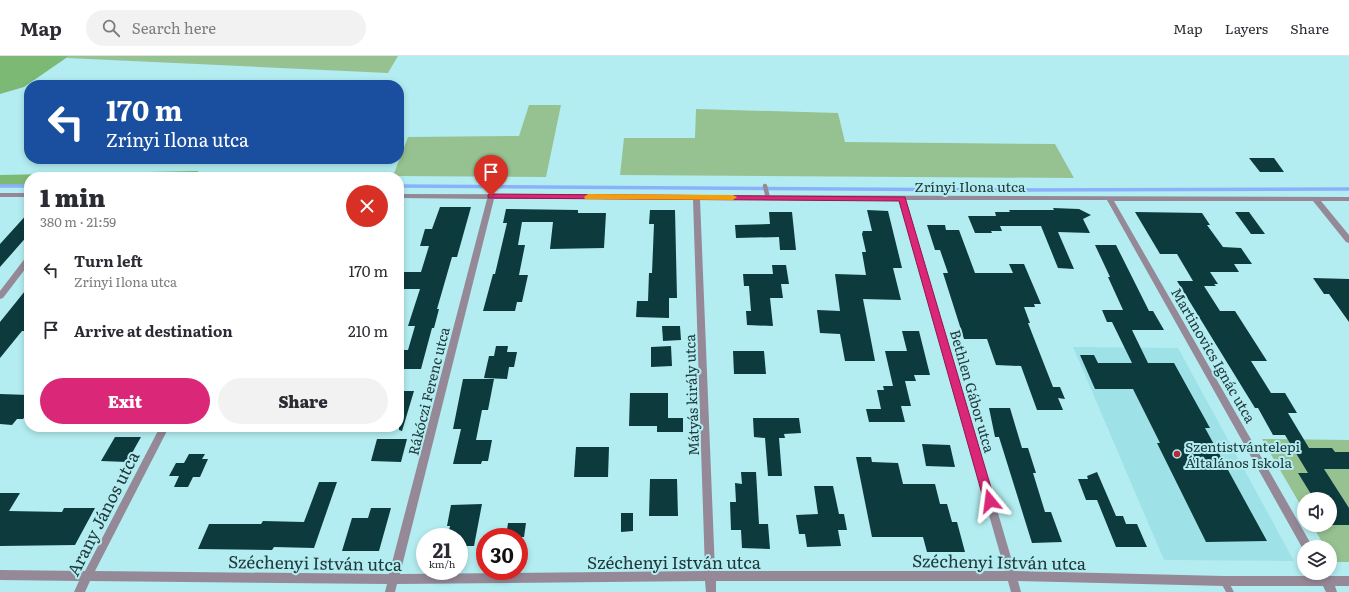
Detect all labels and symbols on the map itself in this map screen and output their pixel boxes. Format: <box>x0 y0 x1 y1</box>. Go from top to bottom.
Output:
pin <box>474 155 508 196</box>
street label: Zrínyi Ilona utca <box>914 176 1026 196</box>
street label: Martinovics Ignác utca <box>1167 284 1261 427</box>
street label: Rákóczi Ferenc utca <box>402 324 454 457</box>
street label: Bethlen Gábor utca <box>946 327 1000 455</box>
street label: Mátyás király utca <box>679 333 703 456</box>
place label: Szentistvántelepi Általános Iskola <box>1185 436 1301 472</box>
street label: Arany János utca <box>60 445 145 580</box>
marker: Szentistvántelepi Általános Iskola <box>1172 449 1182 459</box>
position arrow <box>969 480 1011 522</box>
speed limit sign: 30 <box>476 528 528 580</box>
street label: Széchenyi István utca <box>912 547 1087 575</box>
street label: Széchenyi István utca <box>228 548 403 576</box>
street label: Széchenyi István utca <box>587 549 762 574</box>

